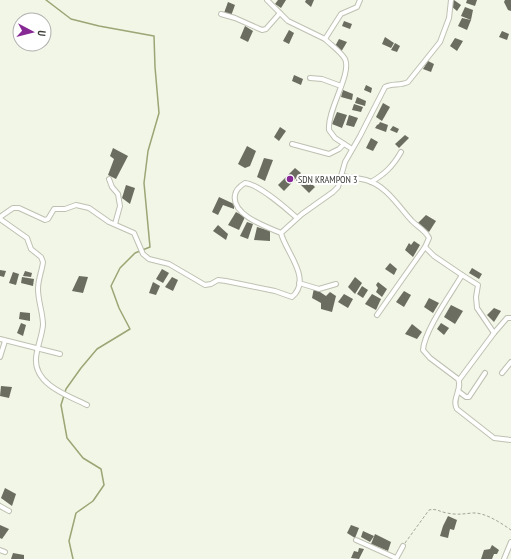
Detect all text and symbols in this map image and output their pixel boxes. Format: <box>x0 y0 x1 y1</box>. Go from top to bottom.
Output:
north arrow <box>12 12 52 52</box>
text: U <box>35 30 49 37</box>
place label: SDN KRAMPON 3 <box>298 173 358 186</box>
marker: SDN KRAMPON 3 <box>285 174 295 184</box>

